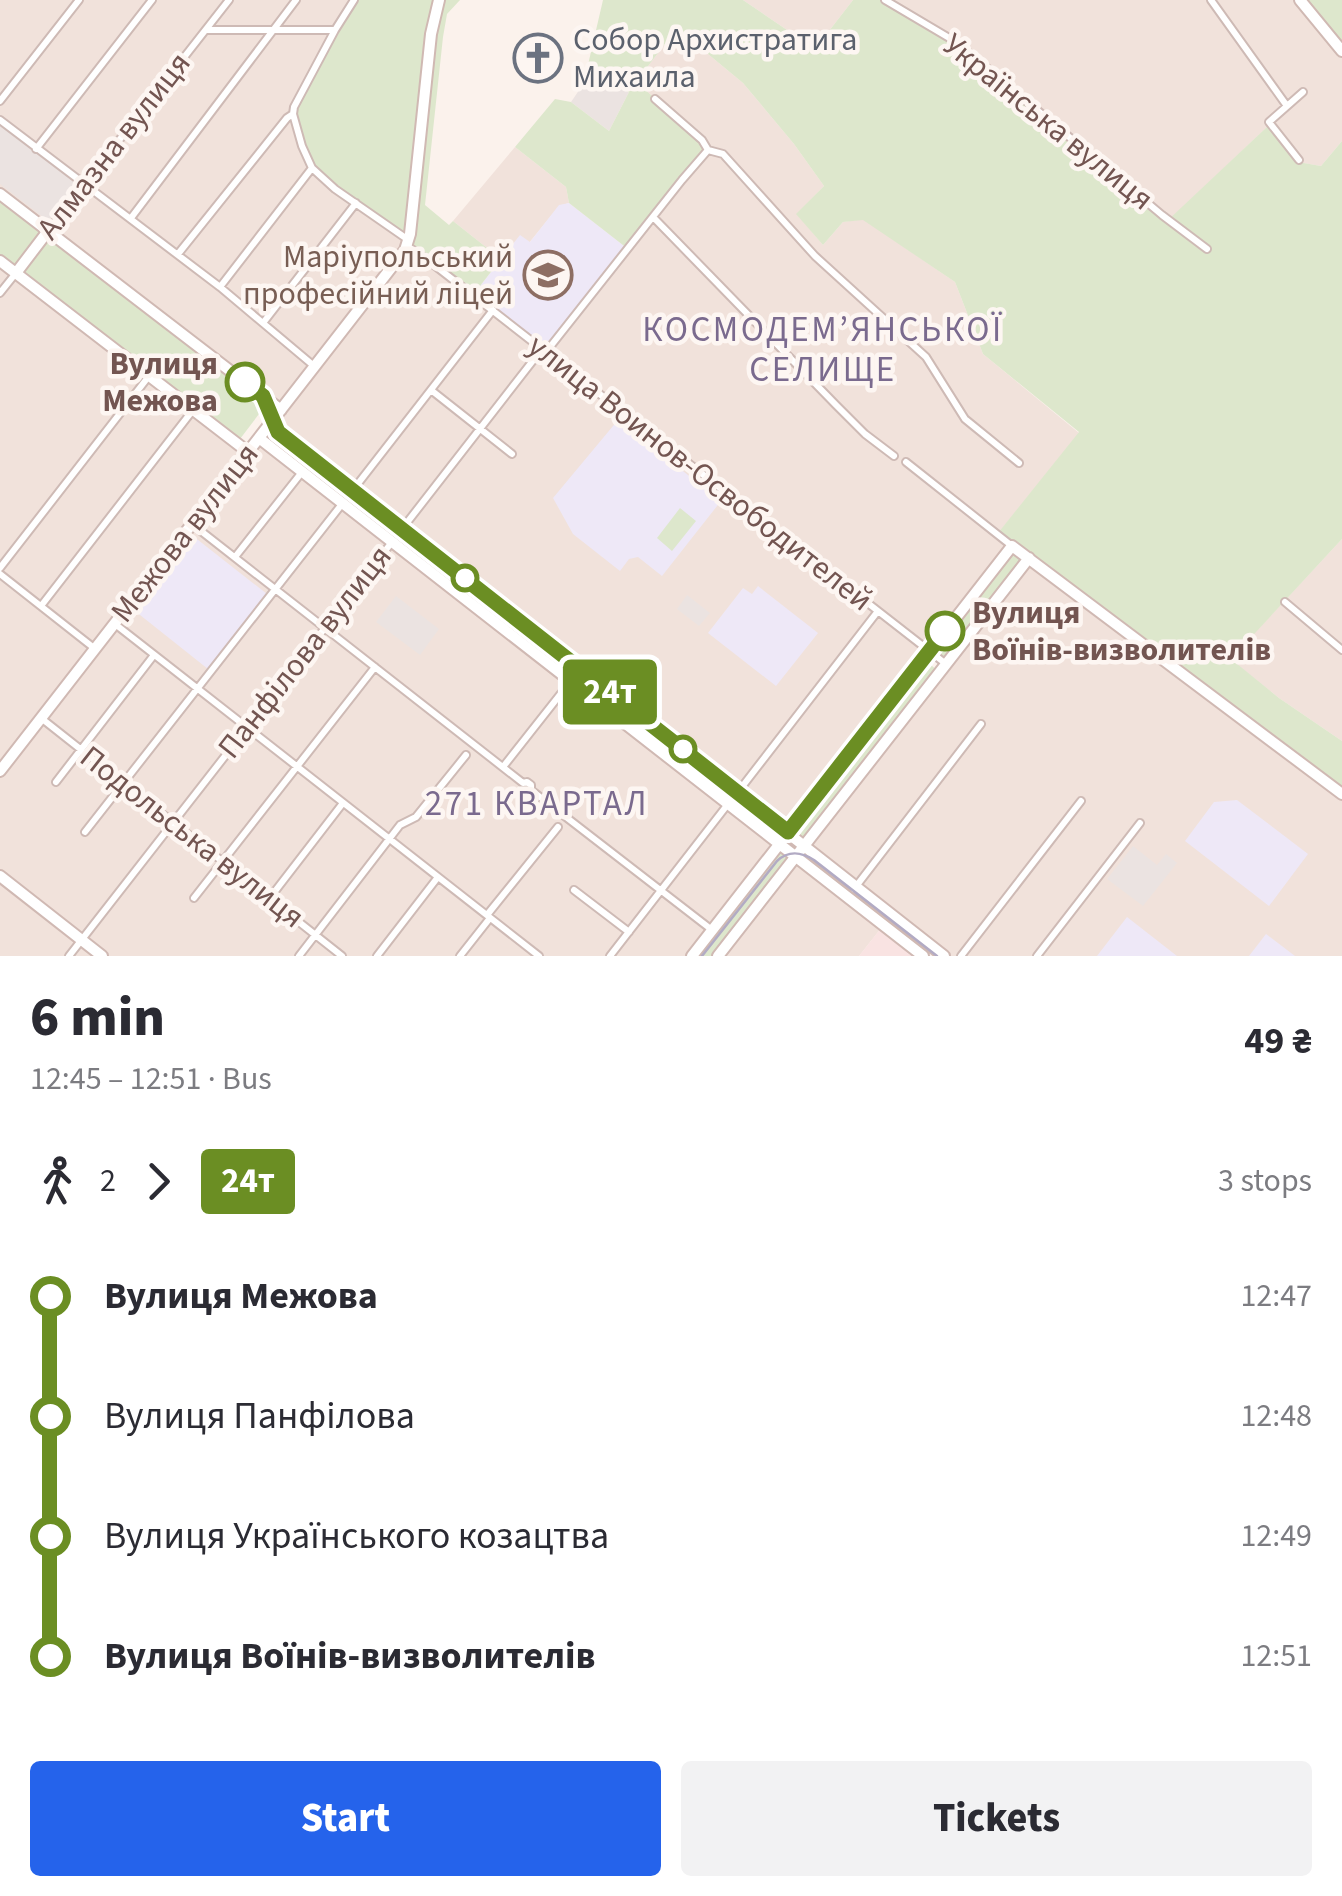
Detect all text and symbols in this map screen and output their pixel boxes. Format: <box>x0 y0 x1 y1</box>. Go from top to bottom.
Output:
place label: Собор Архистратига Михаила <box>573 17 858 100</box>
street label: Українська вулиця <box>933 23 1163 221</box>
church icon: Собор Архистратига Михаила <box>512 32 564 84</box>
street label: Алмазна вулиця <box>26 42 202 250</box>
place label: Маріупольський професійний ліцей <box>243 234 513 317</box>
school or university icon: Маріупольський професійний ліцей <box>522 249 574 301</box>
district label: КОСМОДЕМ’ЯНСЬКОЇ СЕЛИЩЕ <box>642 305 1004 395</box>
street label: улица Воинов-Освободителей <box>518 324 882 622</box>
place label: Вулиця Межова <box>102 341 218 424</box>
marker: Вулиця Межова <box>226 363 264 401</box>
street label: Межова вулиця <box>100 433 270 633</box>
street label: Панфілова вулиця <box>207 536 403 768</box>
unlabelled marker <box>452 565 478 591</box>
place label: Вулиця Воїнів-визволителів <box>972 590 1271 673</box>
marker: Вулиця Воїнів-визволителів <box>926 612 964 650</box>
line badge: 24т <box>552 660 668 724</box>
text: 24т <box>583 667 637 717</box>
street label: Подольська вулиця <box>70 735 314 939</box>
unlabelled marker <box>670 736 696 762</box>
district label: 271 КВАРТАЛ <box>425 779 649 829</box>
text: 6 min <box>30 979 165 1057</box>
text: 49 ₴ <box>1244 1014 1312 1068</box>
text: 12:45 – 12:51 · Bus <box>30 1056 272 1102</box>
icon: walk <box>30 1154 85 1209</box>
icon: forward <box>131 1154 186 1209</box>
text: 24т <box>221 1156 275 1206</box>
text: 2 <box>100 1158 116 1204</box>
text: 3 stops <box>1218 1158 1312 1204</box>
text: Вулиця Межова <box>104 1269 378 1323</box>
text: 12:47 <box>1240 1273 1312 1319</box>
text: Вулиця Панфілова <box>104 1389 415 1443</box>
text: 12:48 <box>1240 1393 1312 1439</box>
text: Вулиця Українського козацтва <box>104 1509 609 1563</box>
text: 12:49 <box>1240 1513 1312 1559</box>
text: Вулиця Воїнів-визволителів <box>104 1629 596 1683</box>
text: 12:51 <box>1240 1633 1312 1679</box>
button: Start <box>30 1761 661 1876</box>
button: Tickets <box>681 1761 1312 1876</box>

